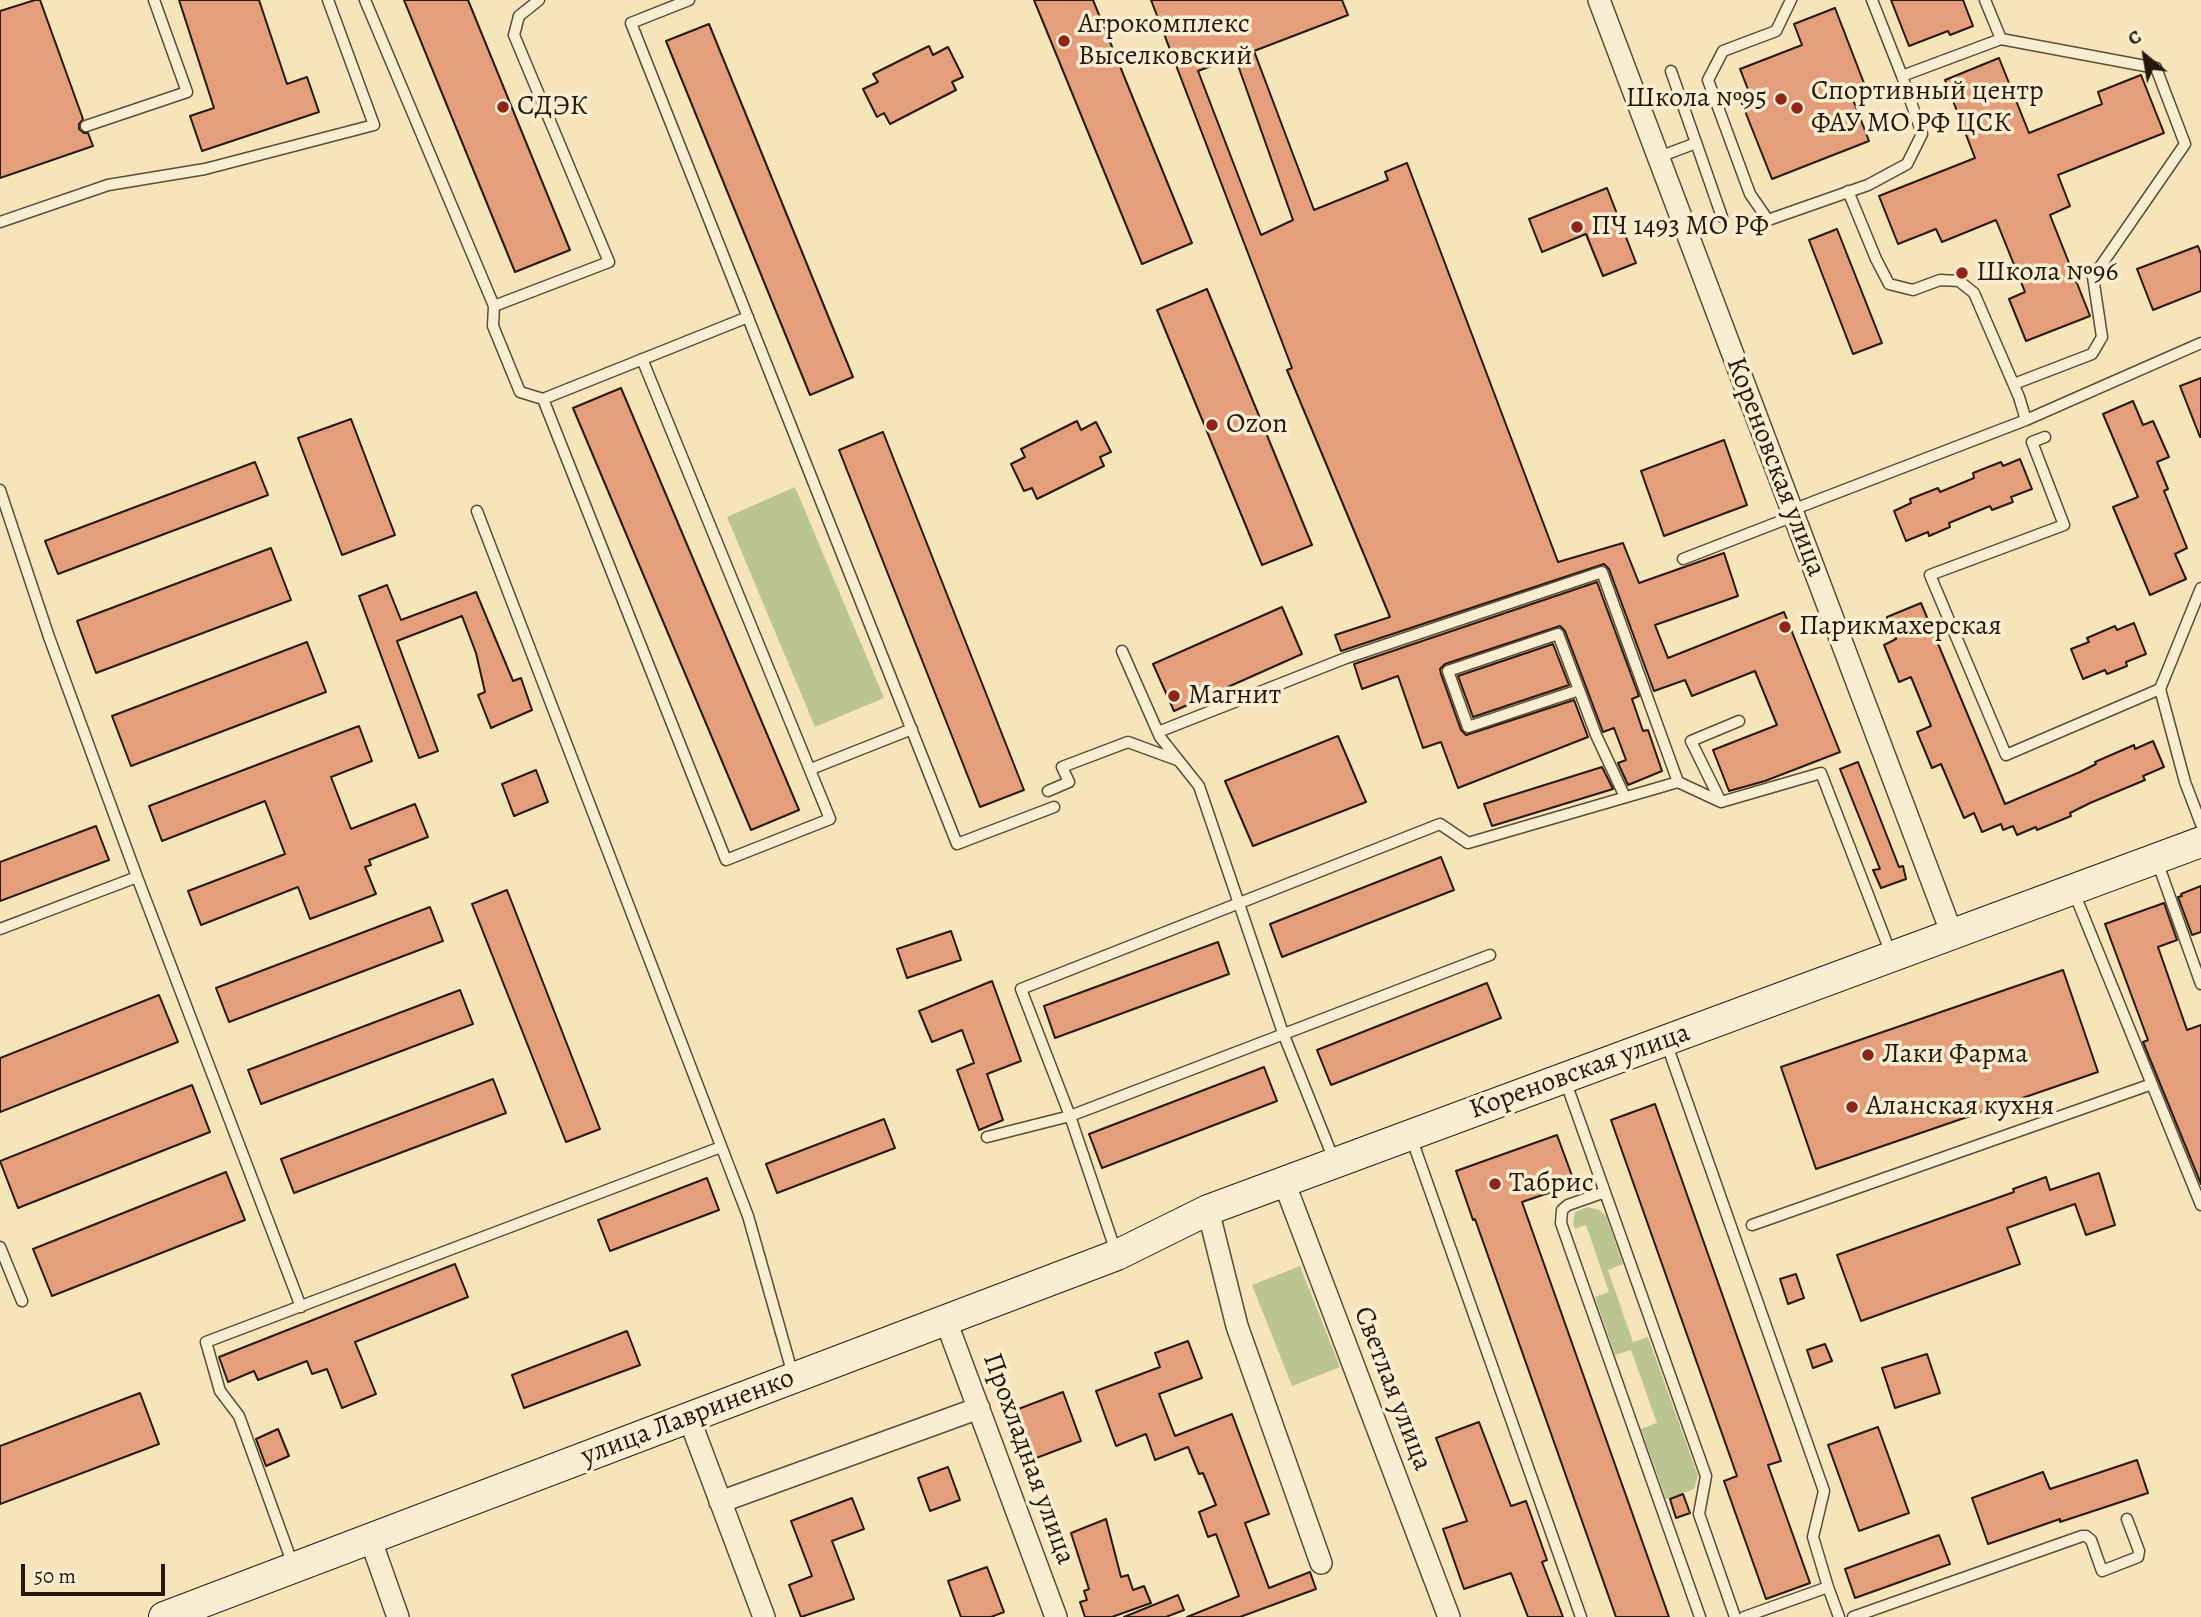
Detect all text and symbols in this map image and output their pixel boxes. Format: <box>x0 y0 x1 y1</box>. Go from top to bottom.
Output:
place label: Агрокомплекс Выселковский <box>1078 8 1252 74</box>
north arrow <box>2110 21 2180 91</box>
text: С <box>2123 24 2146 52</box>
marker: Агрокомплекс Выселковский <box>1056 33 1072 49</box>
place label: Спортивный центр ФАУ МО РФ ЦСК <box>1811 75 2044 141</box>
place label: Школа №95 <box>1626 82 1767 116</box>
place label: СДЭК <box>517 90 588 124</box>
marker: Школа №95 <box>1773 91 1789 107</box>
marker: СДЭК <box>495 99 511 115</box>
marker: Спортивный центр ФАУ МО РФ ЦСК <box>1789 100 1805 116</box>
place label: ПЧ 1493 МО РФ <box>1591 210 1769 244</box>
marker: ПЧ 1493 МО РФ <box>1569 219 1585 235</box>
place label: Школа №96 <box>1976 256 2118 290</box>
marker: Школа №96 <box>1954 265 1970 281</box>
street label: Кореновская улица <box>1718 353 1832 581</box>
place label: Ozon <box>1226 408 1288 442</box>
marker: Ozon <box>1204 417 1220 433</box>
place label: Парикмахерская <box>1799 610 2002 644</box>
marker: Парикмахерская <box>1777 619 1793 635</box>
place label: Магнит <box>1188 679 1281 713</box>
marker: Магнит <box>1166 688 1182 704</box>
street label: Кореновская улица <box>1465 1017 1695 1127</box>
place label: Лаки Фарма <box>1882 1038 2028 1072</box>
marker: Лаки Фарма <box>1860 1047 1876 1063</box>
place label: Аланская кухня <box>1866 1090 2054 1124</box>
marker: Аланская кухня <box>1844 1099 1860 1115</box>
place label: Табрис <box>1509 1167 1594 1201</box>
marker: Табрис <box>1487 1176 1503 1192</box>
street label: Светлая улица <box>1345 1302 1439 1476</box>
street label: Прохладная улица <box>974 1349 1082 1569</box>
street label: улица Лавриненко <box>577 1362 799 1474</box>
scale bar <box>24 1550 168 1594</box>
text: 50 m <box>34 1562 76 1590</box>

